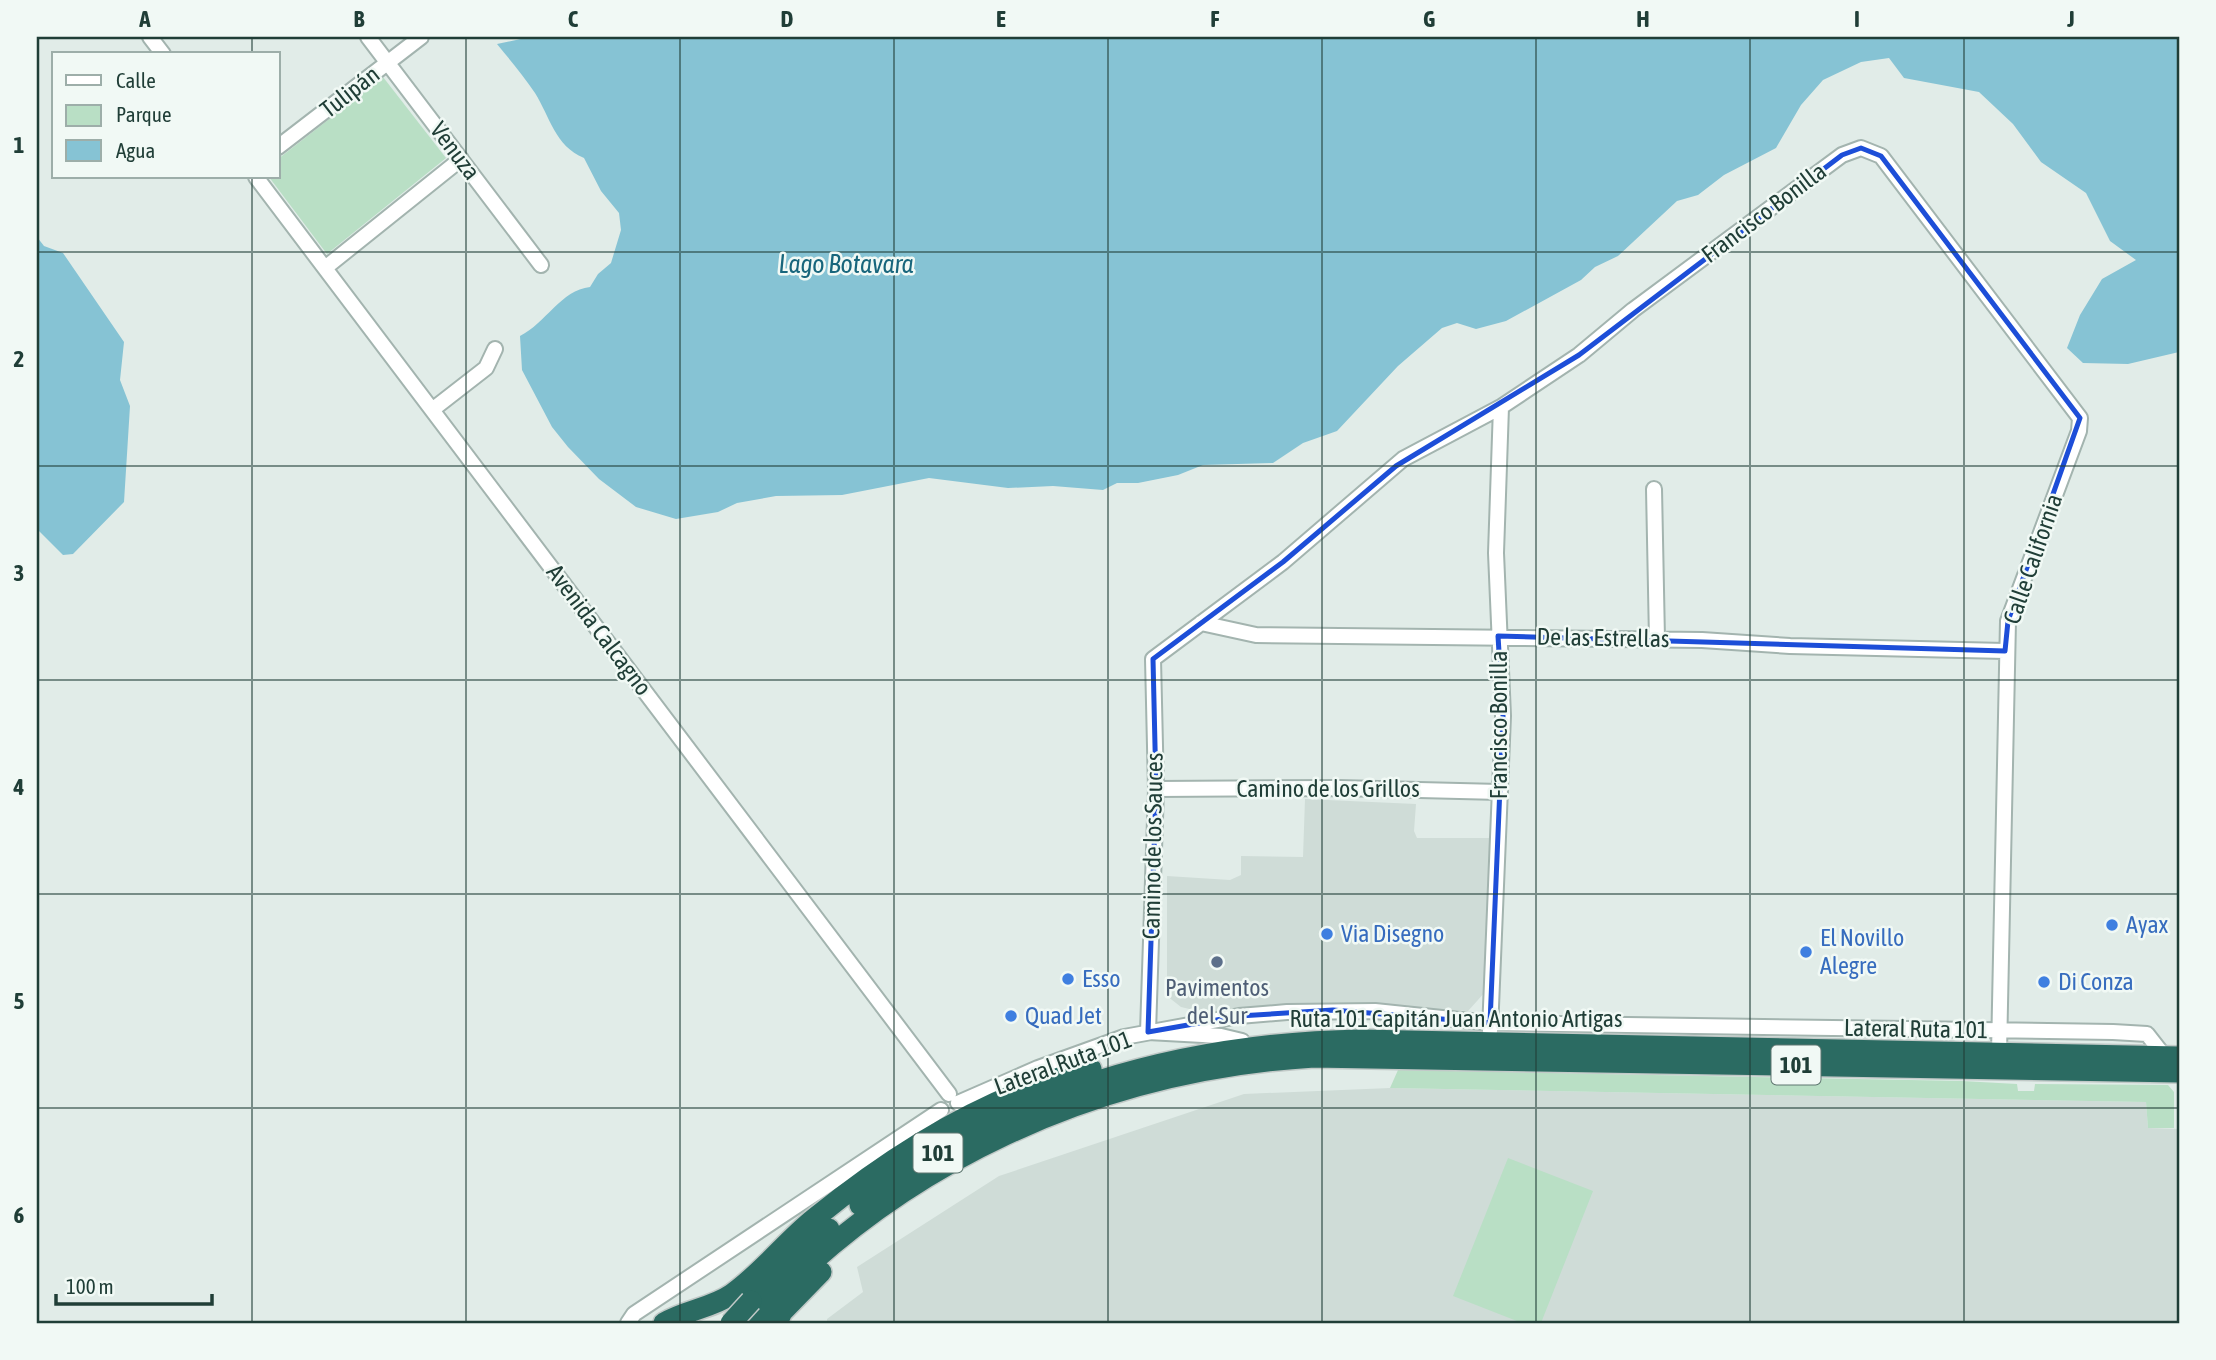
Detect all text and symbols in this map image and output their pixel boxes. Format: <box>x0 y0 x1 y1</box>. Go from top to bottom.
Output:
text: A <box>138 6 151 32</box>
text: B <box>354 6 365 32</box>
text: C <box>568 6 579 32</box>
text: D <box>781 6 794 32</box>
text: E <box>996 6 1006 32</box>
text: F <box>1210 6 1220 32</box>
text: G <box>1423 6 1435 32</box>
text: H <box>1636 6 1650 32</box>
text: I <box>1854 6 1860 32</box>
text: J <box>2066 6 2075 32</box>
legend <box>52 52 280 178</box>
street label: Tulipán <box>315 60 384 123</box>
text: Calle <box>116 68 156 92</box>
text: Parque <box>116 102 171 126</box>
street label: Venuza <box>425 117 486 185</box>
text: 1 <box>14 132 25 158</box>
text: Agua <box>116 138 155 162</box>
street label: Francisco Bonilla <box>1696 157 1831 268</box>
water label: Lago Botavara <box>778 249 914 279</box>
text: 2 <box>14 346 24 372</box>
street label: Calle California <box>1998 490 2067 627</box>
street label: Avenida Calcagno <box>541 559 657 700</box>
text: 3 <box>14 560 24 586</box>
street label: De las Estrellas <box>1536 623 1670 652</box>
street label: Francisco Bonilla <box>1485 651 1512 799</box>
street label: Camino de los Sauces <box>1137 752 1168 940</box>
text: 4 <box>13 774 25 800</box>
street label: Camino de los Grillos <box>1236 775 1420 802</box>
place label: Ayax <box>2126 911 2169 938</box>
marker: Ayax <box>2104 917 2120 933</box>
place label: Via Disegno <box>1341 920 1444 947</box>
place label: El Novillo Alegre <box>1820 924 1904 979</box>
marker: Via Disegno <box>1319 926 1335 942</box>
marker: El Novillo Alegre <box>1798 944 1814 960</box>
marker: Pavimentos del Sur <box>1209 954 1225 970</box>
place label: Esso <box>1082 965 1120 992</box>
place label: Di Conza <box>2058 968 2134 995</box>
marker: Esso <box>1060 971 1076 987</box>
place label: Pavimentos del Sur <box>1165 974 1269 1029</box>
marker: Di Conza <box>2036 974 2052 990</box>
text: 5 <box>14 988 25 1014</box>
place label: Quad Jet <box>1025 1002 1102 1029</box>
street label: Ruta 101 Capitán Juan Antonio Artigas <box>1290 1005 1622 1032</box>
marker: Quad Jet <box>1003 1008 1019 1024</box>
street label: Lateral Ruta 101 <box>1844 1014 1988 1043</box>
street label: Lateral Ruta 101 <box>990 1025 1135 1100</box>
road number: 101 <box>1772 1046 1820 1084</box>
road number: 101 <box>914 1134 962 1172</box>
text: 6 <box>14 1202 25 1228</box>
scale bar <box>56 1262 212 1306</box>
text: 100 m <box>66 1274 114 1298</box>

